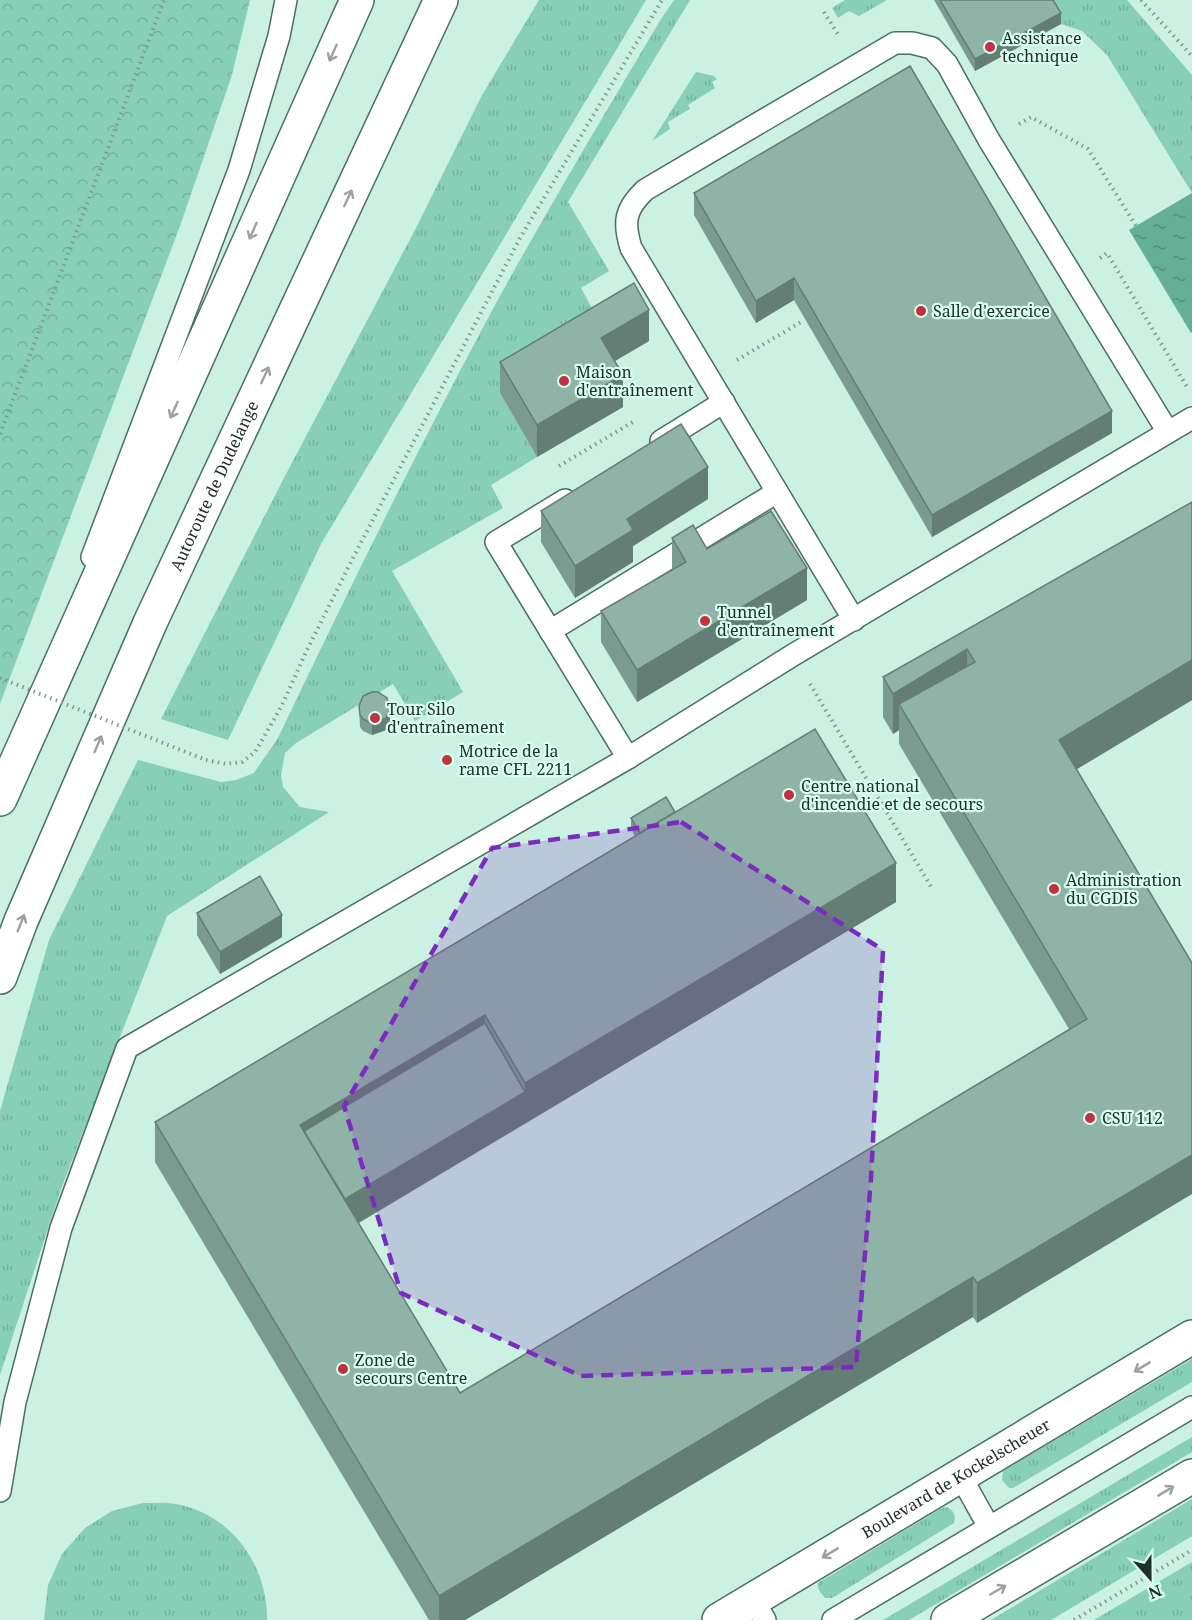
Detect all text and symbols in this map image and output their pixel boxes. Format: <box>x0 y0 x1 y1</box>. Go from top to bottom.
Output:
place label: Assistance technique <box>1002 27 1081 67</box>
marker: Assistance technique <box>983 40 997 54</box>
one-way arrow <box>327 44 338 62</box>
one-way arrow <box>342 190 354 208</box>
one-way arrow <box>247 222 259 240</box>
place label: Salle d'exercice <box>933 300 1050 322</box>
marker: Salle d'exercice <box>914 304 928 318</box>
place label: Maison d'entraînement <box>576 361 694 401</box>
one-way arrow <box>260 366 272 384</box>
marker: Maison d'entraînement <box>557 374 571 388</box>
street label: Autoroute de Dudelange <box>165 397 263 574</box>
one-way arrow <box>168 400 179 418</box>
place label: Tunnel d'entraînement <box>717 601 835 641</box>
marker: Tunnel d'entraînement <box>698 614 712 628</box>
place label: Tour Silo d'entraînement <box>387 698 505 738</box>
marker: Tour Silo d'entraînement <box>368 711 382 725</box>
one-way arrow <box>93 735 104 753</box>
place label: Motrice de la rame CFL 2211 <box>459 740 572 780</box>
marker: Motrice de la rame CFL 2211 <box>440 753 454 767</box>
place label: Centre national d'incendie et de secours <box>801 775 983 815</box>
marker: Centre national d'incendie et de secours <box>782 788 796 802</box>
place label: Administration du CGDIS <box>1066 869 1182 909</box>
marker: Administration du CGDIS <box>1047 882 1061 896</box>
one-way arrow <box>16 914 27 932</box>
place label: CSU 112 <box>1102 1107 1163 1129</box>
marker: CSU 112 <box>1083 1111 1097 1125</box>
place label: Zone de secours Centre <box>355 1349 467 1389</box>
marker: Zone de secours Centre <box>336 1362 350 1376</box>
one-way arrow <box>1134 1362 1151 1374</box>
street label: Boulevard de Kockelscheuer <box>857 1413 1055 1543</box>
one-way arrow <box>1157 1485 1174 1497</box>
one-way arrow <box>822 1548 839 1560</box>
north arrow <box>1120 1548 1180 1608</box>
text: N <box>1145 1579 1165 1605</box>
one-way arrow <box>989 1584 1006 1596</box>

